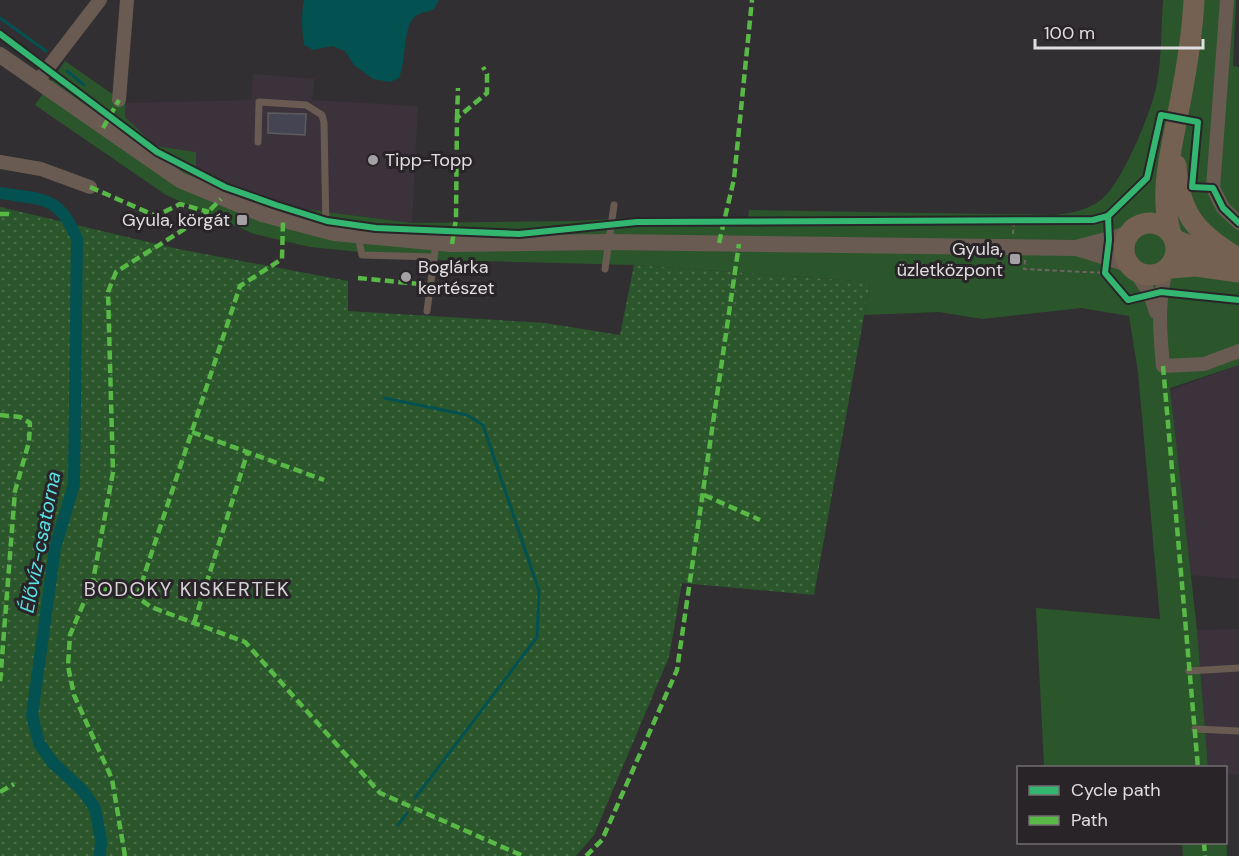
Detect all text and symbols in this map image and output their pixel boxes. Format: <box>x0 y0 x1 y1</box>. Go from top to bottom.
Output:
scale bar <box>1035 12 1203 50</box>
text: 100 m <box>1044 21 1095 45</box>
place label: Tipp-Topp <box>385 148 472 172</box>
marker: Tipp-Topp <box>366 153 380 167</box>
place label: Gyula, körgát <box>122 208 230 232</box>
marker: Gyula, körgát <box>235 213 249 227</box>
place label: Gyula, üzletközpont <box>897 237 1003 282</box>
marker: Gyula, üzletközpont <box>1008 252 1022 266</box>
place label: Boglárka kertészet <box>418 255 495 300</box>
marker: Boglárka kertészet <box>399 270 413 284</box>
water label: Élővíz-csatorna <box>14 469 66 615</box>
district label: BODOKY KISKERTEK <box>84 576 290 602</box>
legend <box>1017 766 1227 844</box>
text: Cycle path <box>1071 778 1161 802</box>
text: Path <box>1071 808 1108 832</box>

